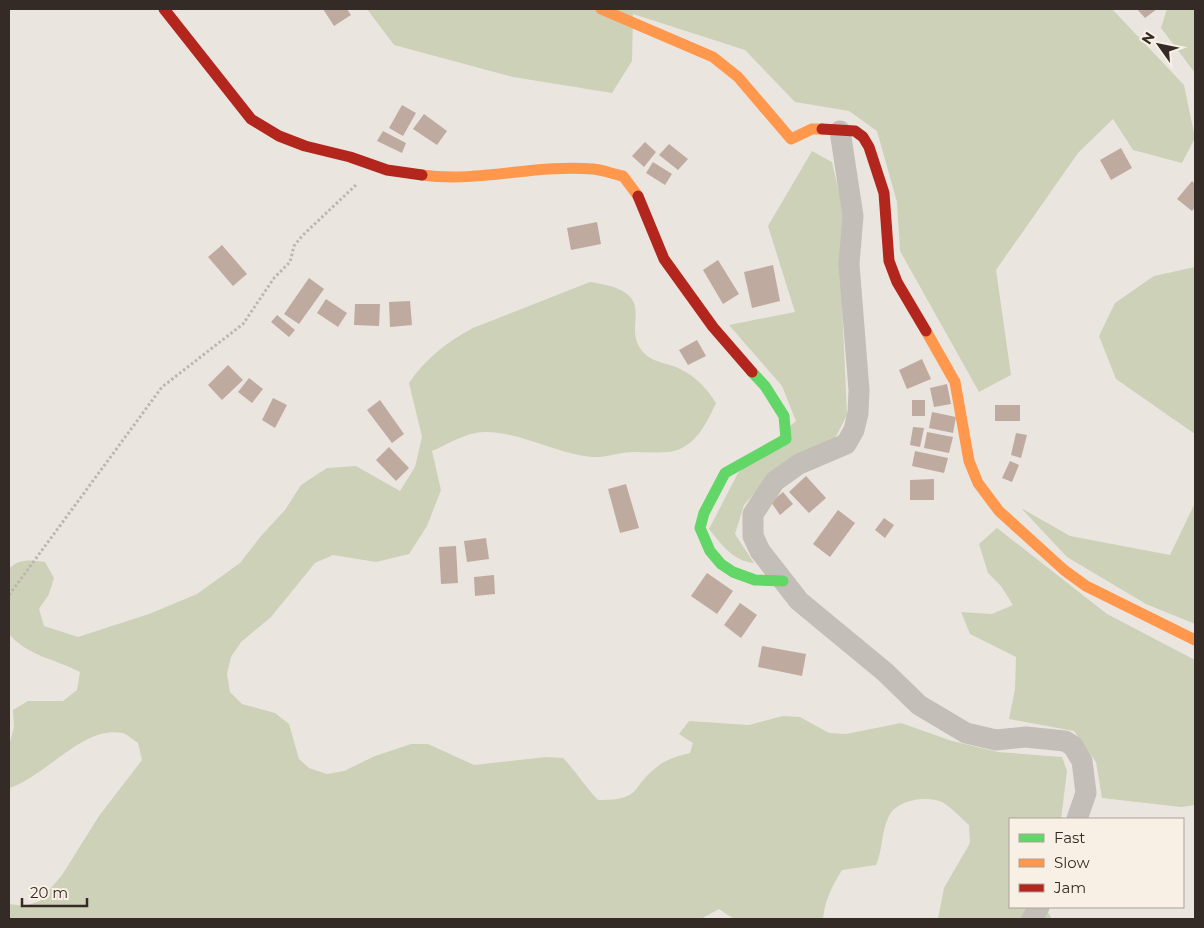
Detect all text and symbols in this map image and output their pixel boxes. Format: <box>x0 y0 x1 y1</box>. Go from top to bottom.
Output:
north arrow <box>1134 20 1184 70</box>
text: N <box>1137 28 1159 48</box>
legend <box>1009 818 1184 908</box>
text: Fast <box>1054 828 1085 847</box>
text: Slow <box>1054 853 1090 872</box>
scale bar <box>22 876 88 908</box>
text: Jam <box>1053 878 1086 897</box>
text: 20 m <box>30 883 68 902</box>

